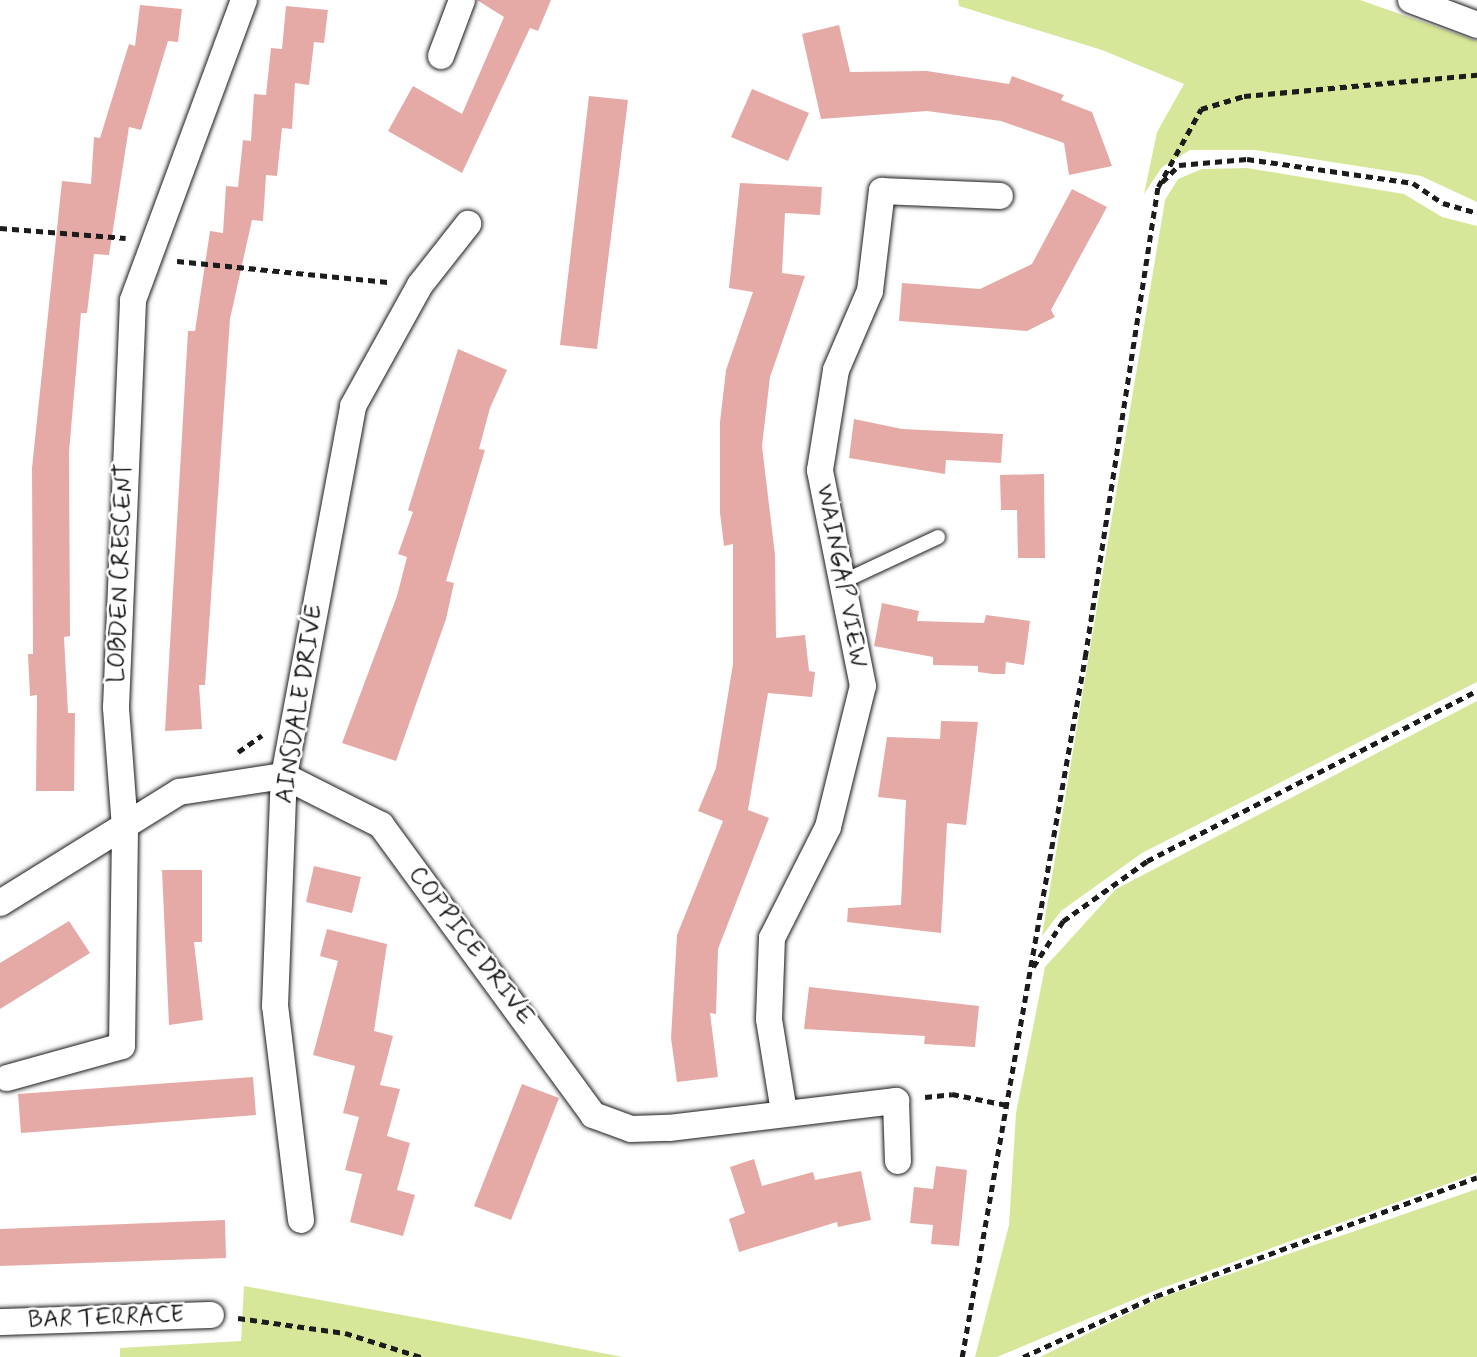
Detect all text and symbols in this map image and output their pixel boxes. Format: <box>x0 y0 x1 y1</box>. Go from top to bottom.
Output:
street label: LOBDEN CRESCENT <box>103 459 139 687</box>
street label: WAINGAP VIEW <box>809 482 873 670</box>
street label: AINSDALE DRIVE <box>270 601 330 807</box>
street label: COPPICE DRIVE <box>402 861 540 1031</box>
street label: BAR TERRACE <box>29 1301 183 1335</box>

